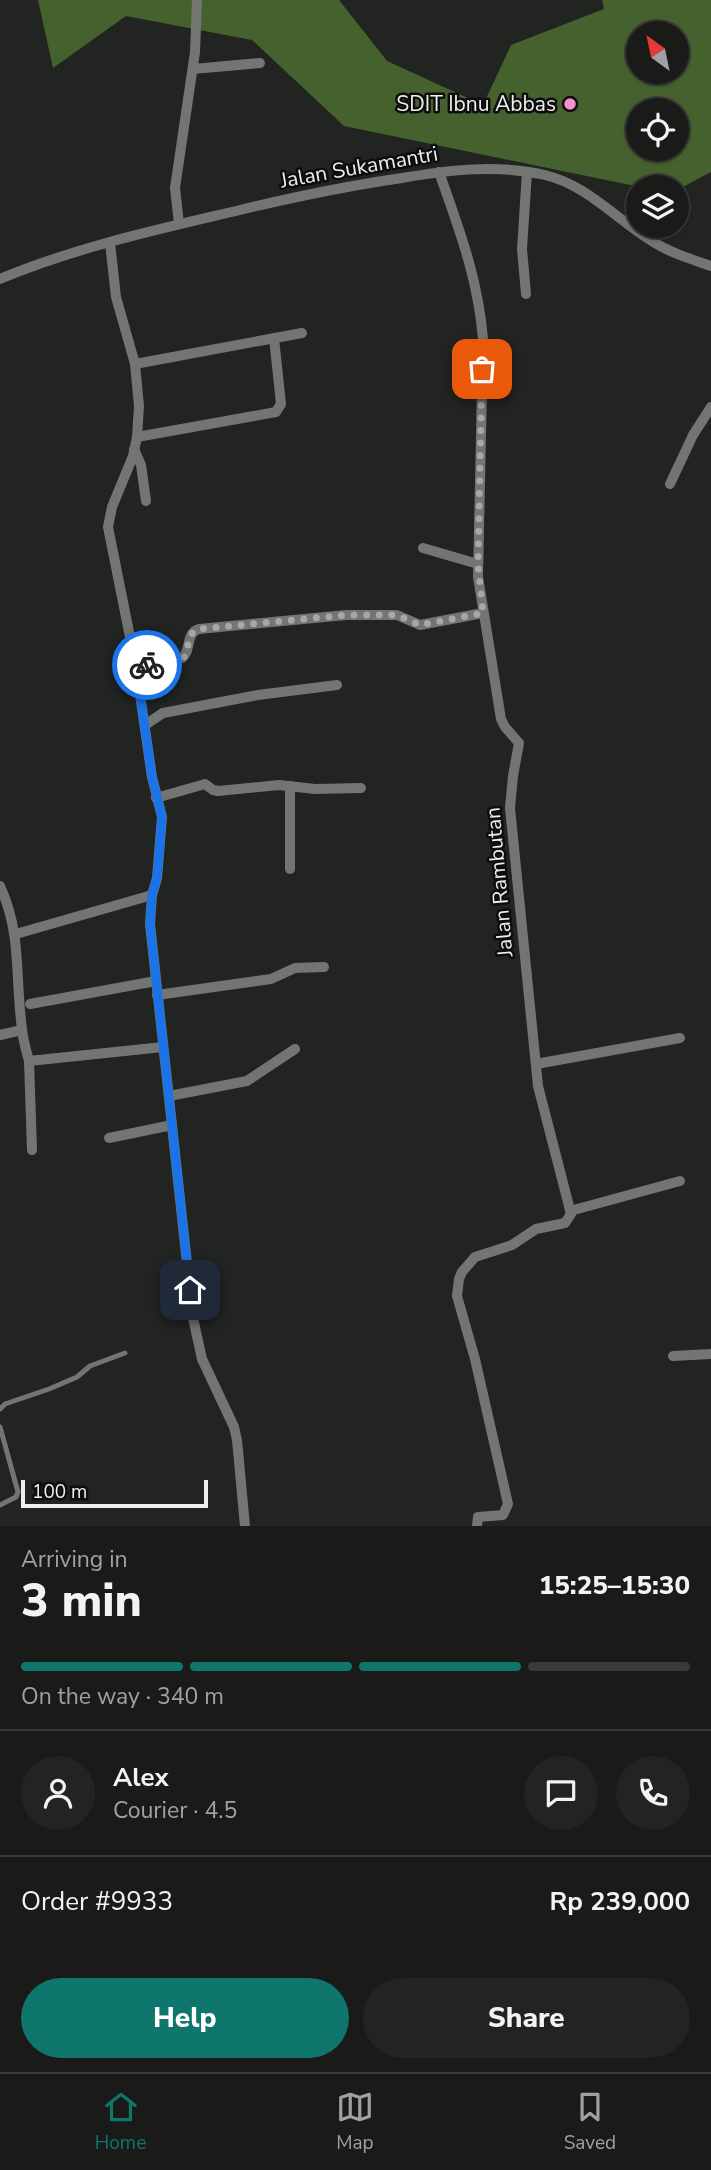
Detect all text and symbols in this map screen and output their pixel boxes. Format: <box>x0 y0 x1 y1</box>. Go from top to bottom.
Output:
north arrow <box>626 21 690 84</box>
map controls <box>626 21 689 238</box>
place label: SDIT Ibnu Abbas <box>396 90 556 118</box>
marker: SDIT Ibnu Abbas <box>562 96 578 112</box>
button: locate <box>626 98 689 161</box>
street label: Jalan Sukamantri <box>277 139 440 195</box>
button: layers <box>626 175 689 238</box>
pin <box>452 339 512 399</box>
icon: bag <box>463 350 501 388</box>
courier <box>112 630 182 700</box>
icon: bike <box>128 646 166 684</box>
street label: Jalan Rambutan <box>479 806 520 959</box>
pin <box>160 1260 220 1320</box>
icon: home <box>171 1271 209 1309</box>
scale bar <box>21 1477 208 1509</box>
text: 100 m <box>32 1479 87 1505</box>
text: Arriving in <box>21 1544 128 1575</box>
text: 15:25–15:30 <box>539 1568 690 1603</box>
text: 3 min <box>21 1569 142 1632</box>
text: On the way · 340 m <box>21 1681 224 1712</box>
button: person <box>21 1756 95 1830</box>
button: chat <box>524 1756 598 1830</box>
button: phone <box>616 1756 690 1830</box>
text: Alex <box>113 1760 169 1795</box>
text: Courier · 4.5 <box>113 1795 237 1826</box>
text: Order #9933 <box>21 1884 173 1919</box>
text: Rp 239,000 <box>549 1884 690 1919</box>
button: Help <box>21 1978 349 2058</box>
button: Share <box>363 1978 690 2058</box>
tab: Home <box>95 2088 146 2156</box>
tab: Map <box>336 2088 374 2156</box>
tab: Saved <box>564 2088 616 2156</box>

